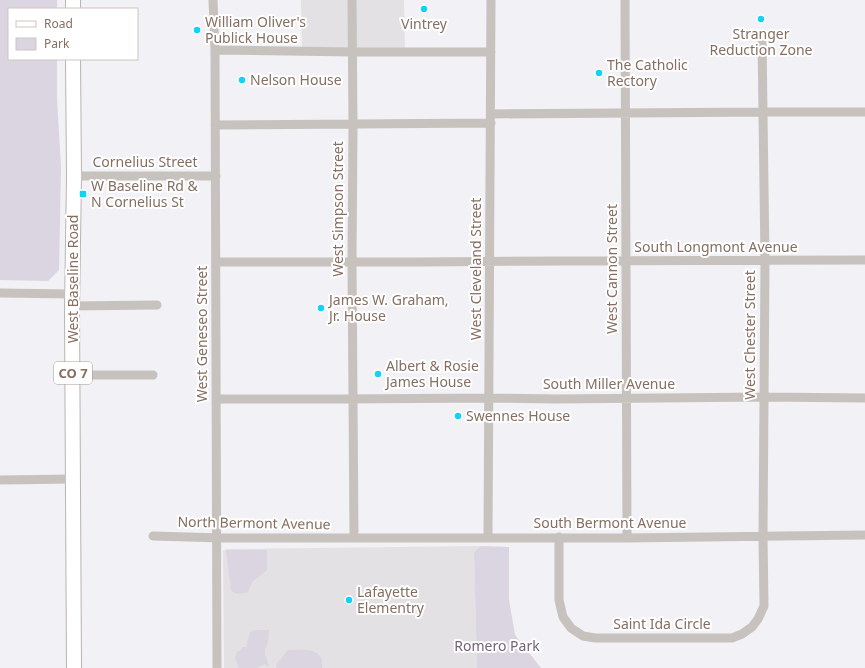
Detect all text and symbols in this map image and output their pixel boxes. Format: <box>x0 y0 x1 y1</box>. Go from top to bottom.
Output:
marker: Vintrey <box>419 4 429 14</box>
legend <box>8 8 138 60</box>
place label: William Oliver's Publick House <box>205 12 306 47</box>
place label: Vintrey <box>401 14 448 33</box>
marker: Stranger Reduction Zone <box>756 14 766 24</box>
text: Road <box>44 15 73 32</box>
place label: Stranger Reduction Zone <box>709 24 813 59</box>
marker: William Oliver's Publick House <box>192 25 202 35</box>
text: Park <box>44 35 70 52</box>
place label: The Catholic Rectory <box>607 55 688 90</box>
marker: The Catholic Rectory <box>594 68 604 78</box>
place label: Nelson House <box>250 70 342 89</box>
marker: Nelson House <box>237 75 247 85</box>
street label: West Simpson Street <box>328 141 347 277</box>
street label: Cornelius Street <box>93 152 197 171</box>
place label: W Baseline Rd & N Cornelius St <box>91 176 199 211</box>
marker: W Baseline Rd & N Cornelius St <box>78 189 88 199</box>
street label: West Cleveland Street <box>466 198 485 340</box>
street label: West Cannon Street <box>602 204 621 334</box>
street label: West Baseline Road <box>63 215 82 343</box>
street label: South Longmont Avenue <box>634 237 798 256</box>
street label: West Geneseo Street <box>192 266 211 402</box>
street label: West Chester Street <box>740 270 759 400</box>
place label: James W. Graham, Jr. House <box>327 290 449 325</box>
marker: James W. Graham, Jr. House <box>316 303 326 313</box>
place label: Albert & Rosie James House <box>384 356 479 391</box>
road number: CO 7 <box>54 362 92 384</box>
marker: Albert & Rosie James House <box>373 369 383 379</box>
street label: South Miller Avenue <box>543 374 675 393</box>
place label: Swennes House <box>466 406 570 425</box>
marker: Swennes House <box>453 411 463 421</box>
street label: North Bermont Avenue <box>177 512 331 533</box>
street label: South Bermont Avenue <box>534 513 687 532</box>
place label: Lafayette Elementry <box>357 582 425 617</box>
marker: Lafayette Elementry <box>344 595 354 605</box>
street label: Saint Ida Circle <box>613 614 711 633</box>
park label: Romero Park <box>454 636 540 655</box>

